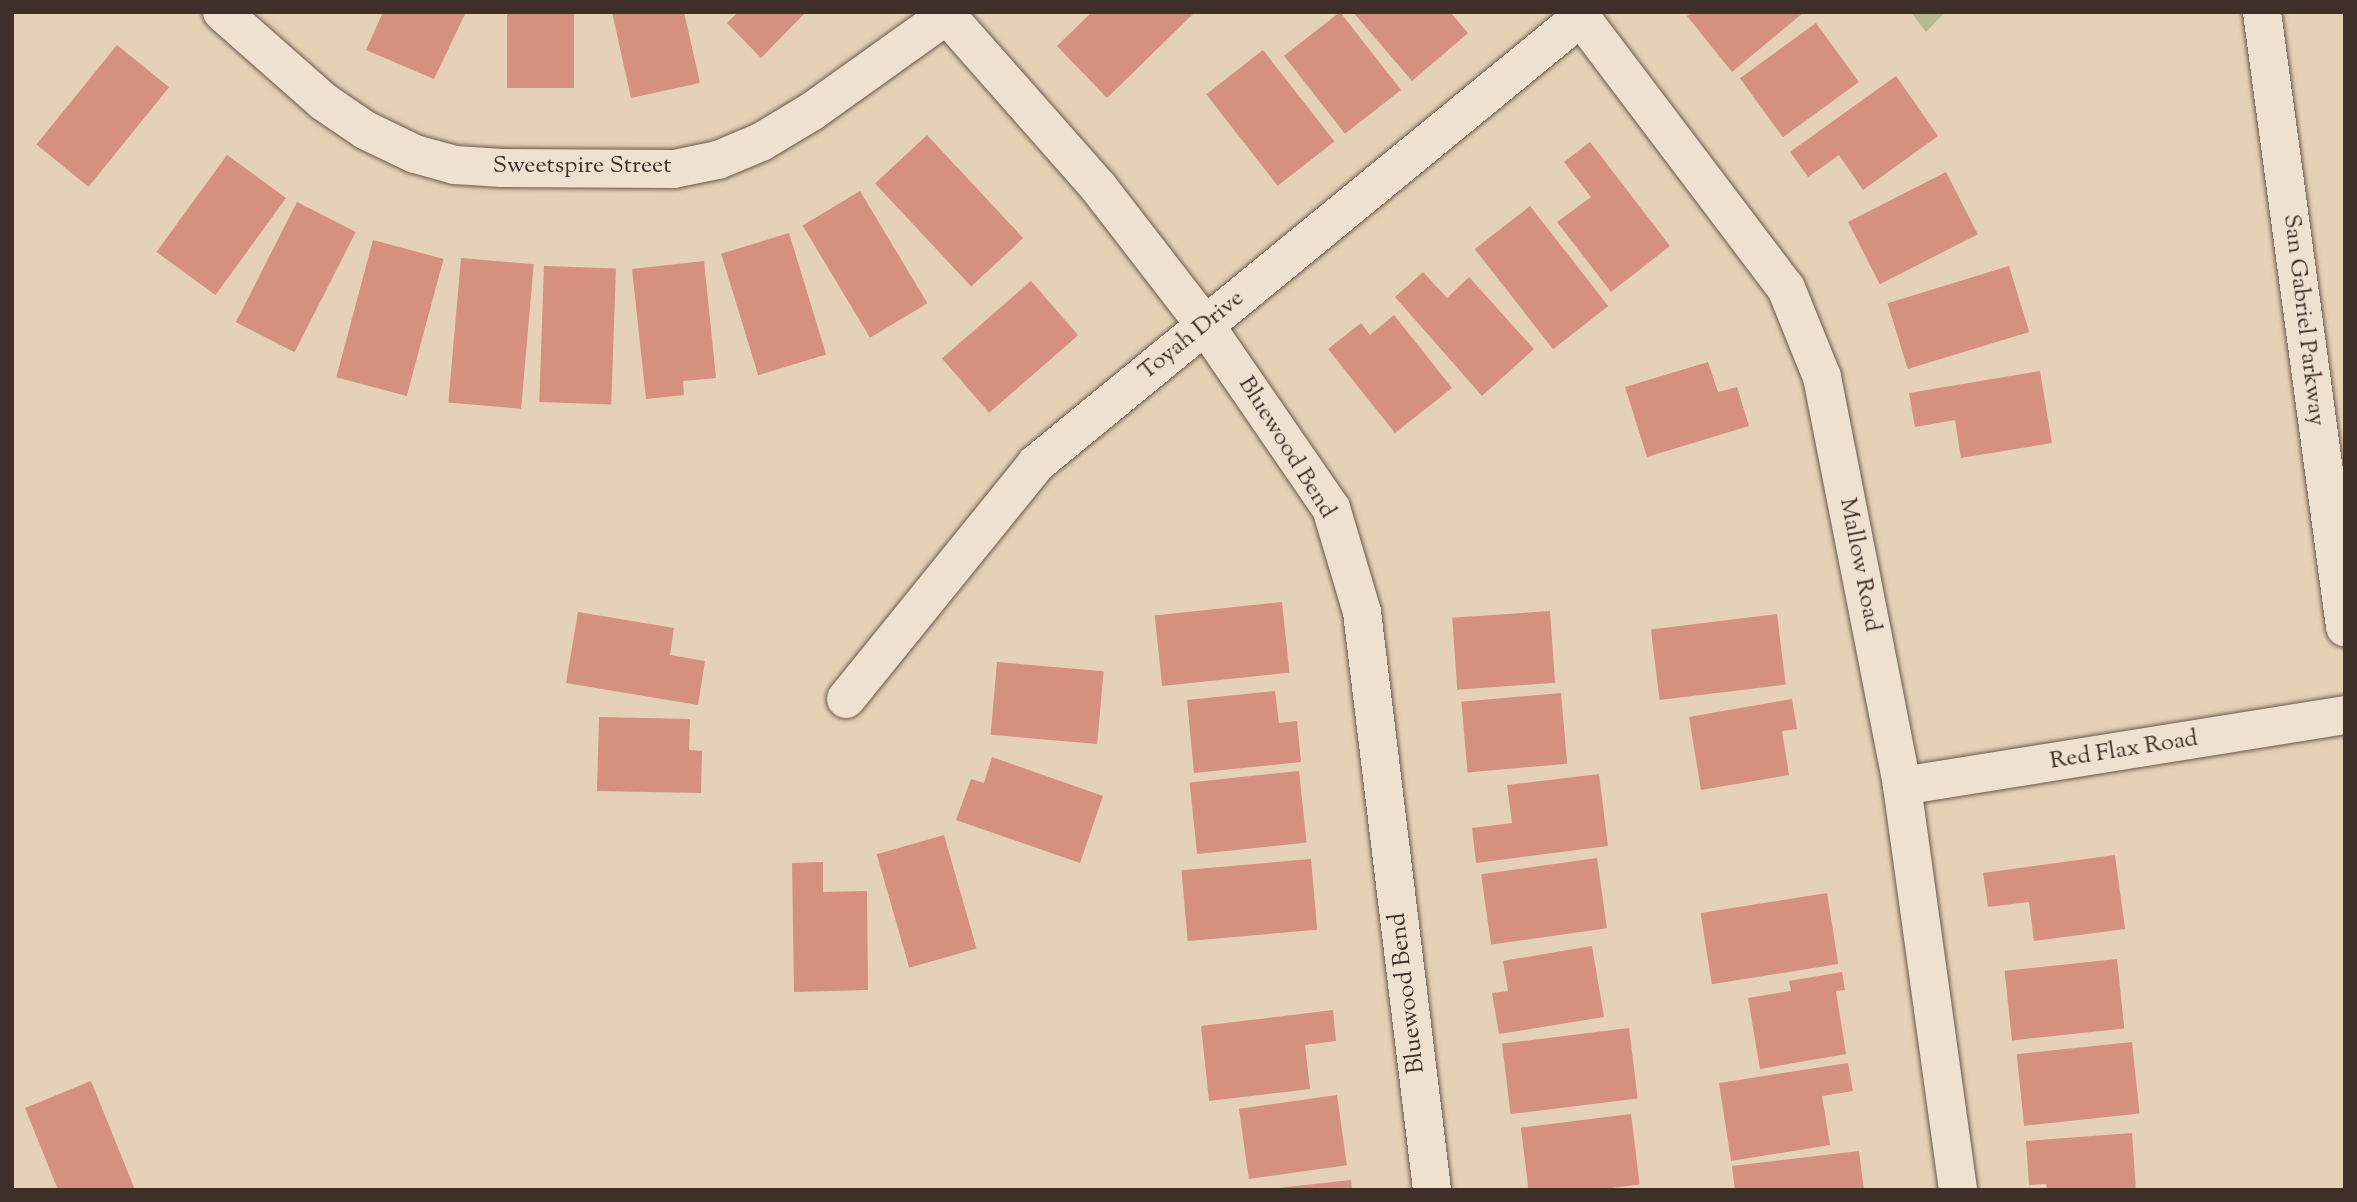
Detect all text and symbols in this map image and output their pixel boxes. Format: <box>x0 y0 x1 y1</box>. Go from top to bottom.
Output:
street label: Sweetspire Street <box>493 153 671 181</box>
street label: San Gabriel Parkway <box>2276 213 2330 427</box>
street label: Toyah Drive <box>1134 285 1250 387</box>
street label: Bluewood Bend <box>1231 372 1341 524</box>
street label: Mallow Road <box>1832 496 1886 634</box>
street label: Red Flax Road <box>2048 725 2200 777</box>
street label: Bluewood Bend <box>1384 911 1432 1075</box>

